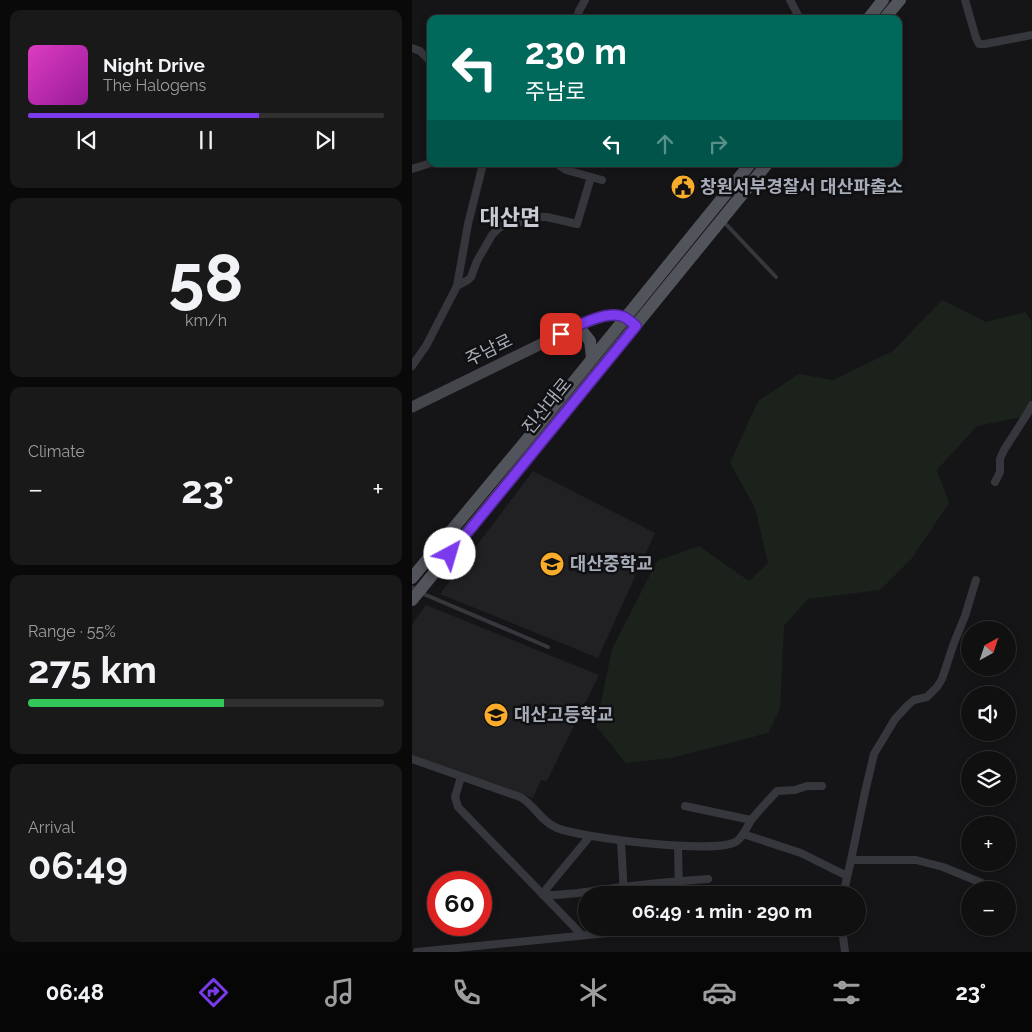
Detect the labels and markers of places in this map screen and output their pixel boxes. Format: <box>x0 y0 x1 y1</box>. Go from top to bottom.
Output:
public building icon: 창원서부경찰서 대산파출소 <box>670 174 696 200</box>
place label: 창원서부경찰서 대산파출소 <box>700 176 903 197</box>
pin <box>540 313 582 355</box>
school or university icon: 대산중학교 <box>539 551 565 577</box>
place label: 대산중학교 <box>570 553 653 574</box>
school or university icon: 대산고등학교 <box>483 702 509 728</box>
place label: 대산고등학교 <box>514 704 613 725</box>

